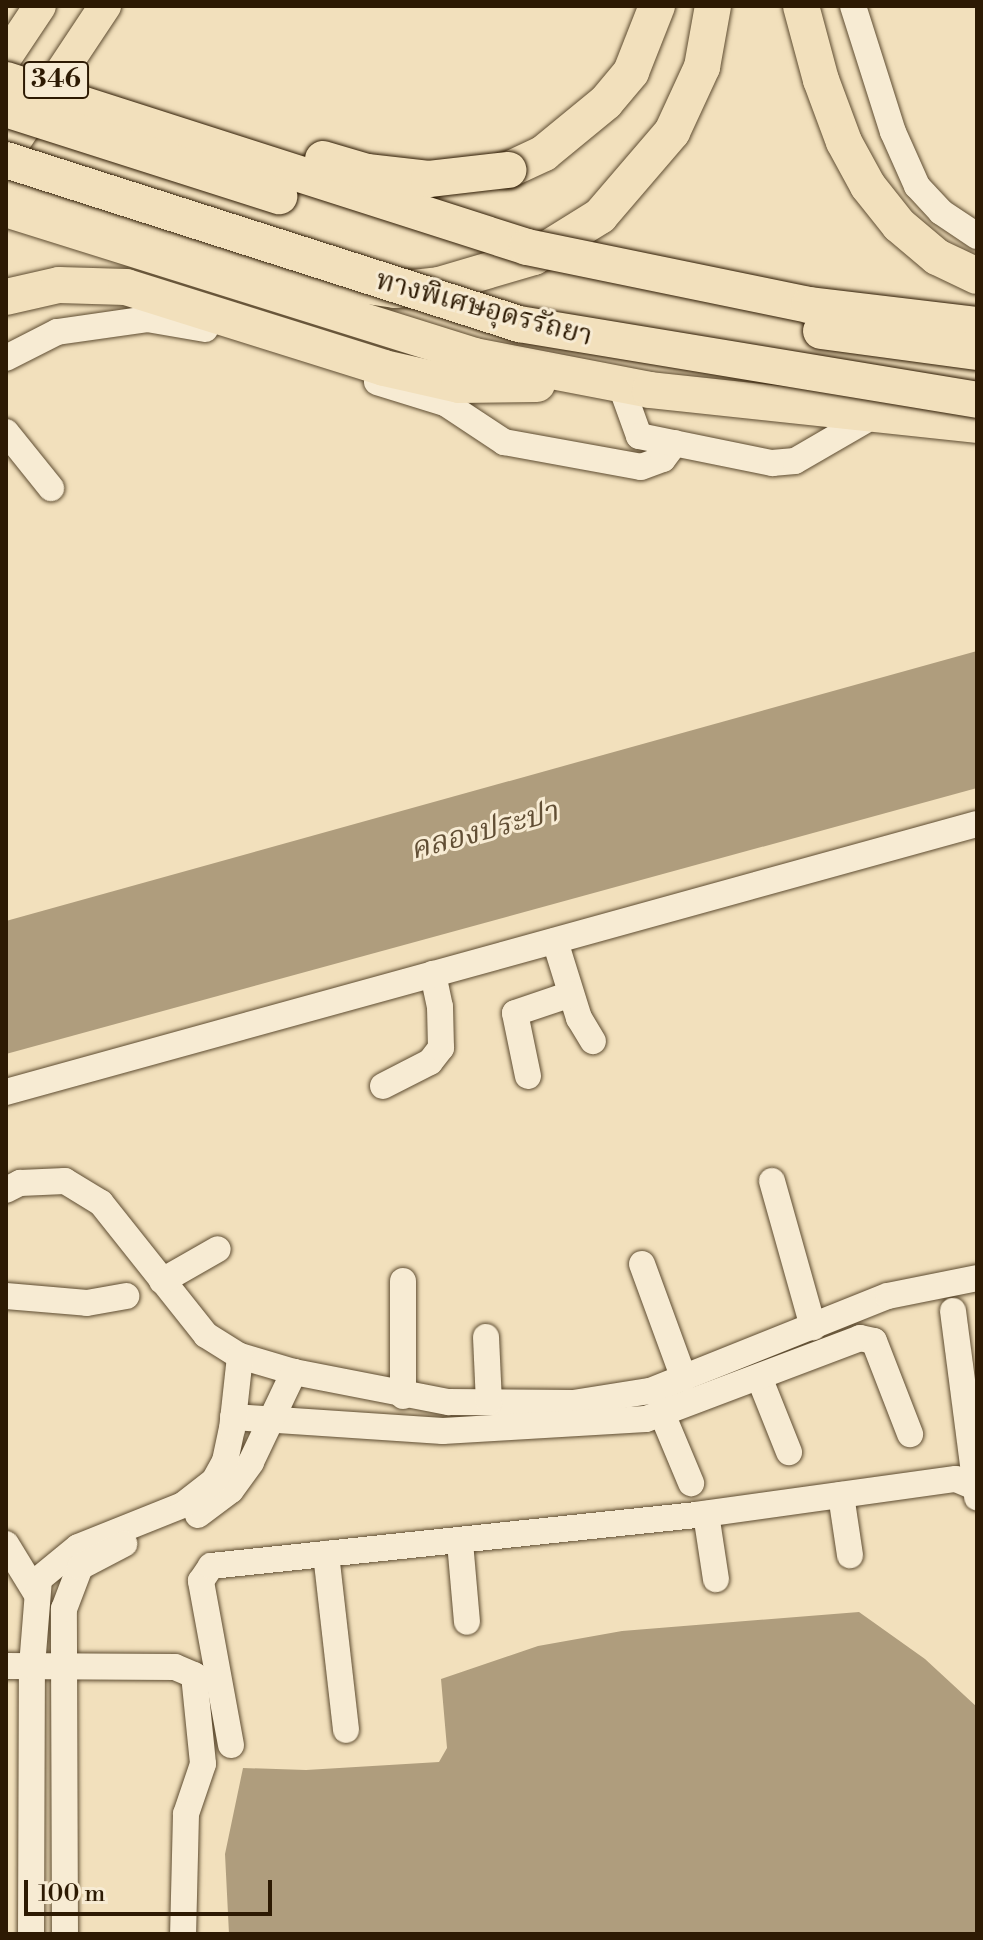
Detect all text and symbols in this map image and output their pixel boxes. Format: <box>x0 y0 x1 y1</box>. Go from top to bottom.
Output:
road number: 346 <box>22 58 90 102</box>
street label: ทางพิเศษอุดรรัถยา <box>372 264 596 354</box>
water label: คลองประปา <box>406 794 562 868</box>
scale bar <box>28 1864 276 1914</box>
text: 100 m <box>38 1879 105 1909</box>

